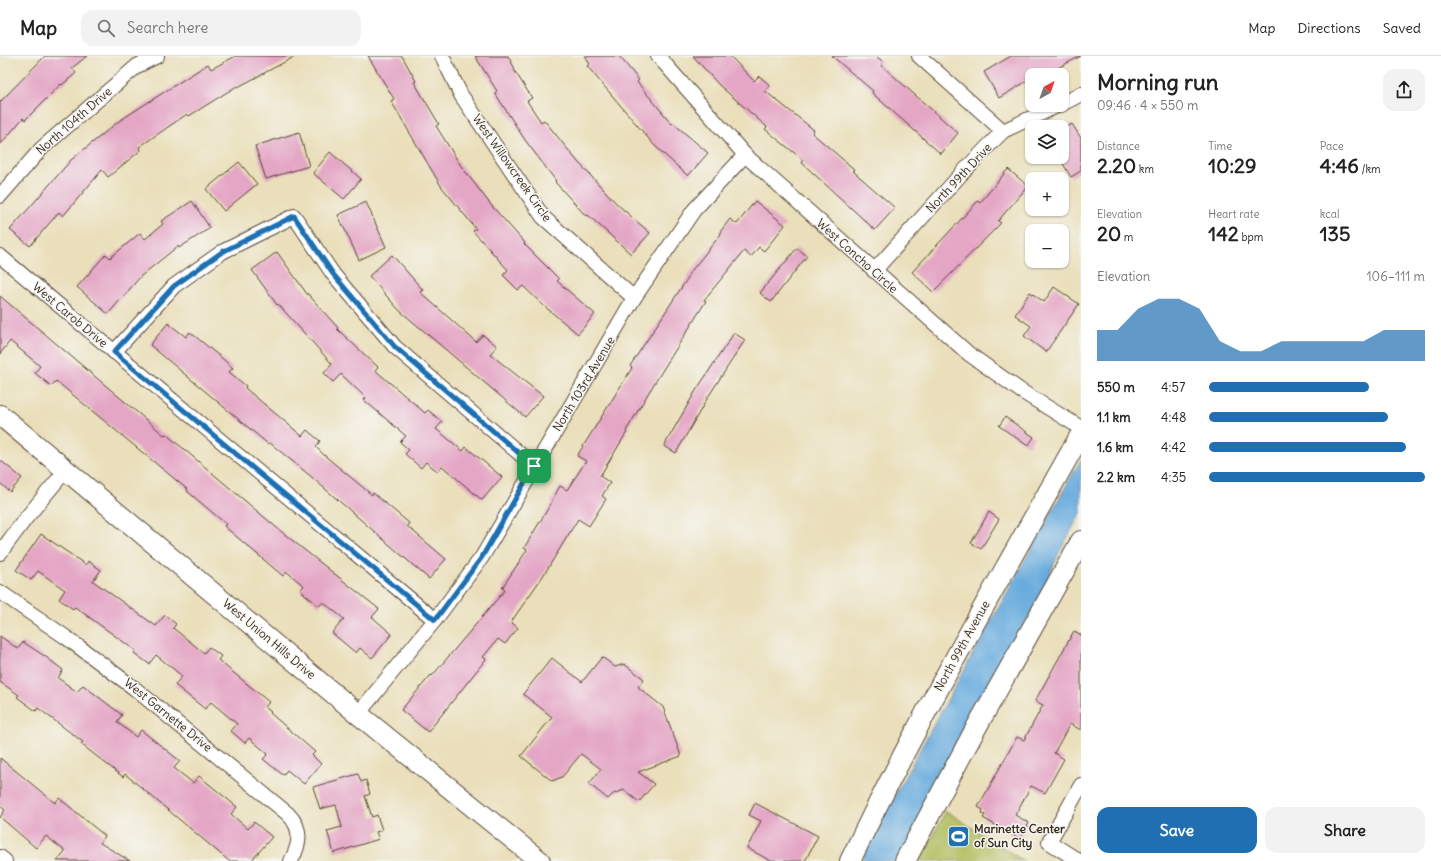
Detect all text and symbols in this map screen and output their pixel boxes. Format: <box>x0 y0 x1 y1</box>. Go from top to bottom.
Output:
search box <box>81 10 361 46</box>
text: Map <box>20 16 57 40</box>
icon: search <box>95 17 117 39</box>
text: Search here <box>127 18 208 37</box>
text: Map <box>1248 19 1275 37</box>
text: Directions <box>1297 19 1361 37</box>
text: Saved <box>1383 19 1421 37</box>
north arrow <box>1025 68 1069 112</box>
map controls <box>1025 68 1069 268</box>
text: Morning run <box>1097 68 1219 96</box>
button: share <box>1383 69 1425 111</box>
street label: North 104th Drive <box>33 84 115 158</box>
text: 09:46 · 4 × 550 m <box>1097 97 1198 114</box>
street label: West Willowcreek Circle <box>470 111 555 224</box>
button: layers <box>1025 120 1069 164</box>
text: Distance <box>1097 139 1140 153</box>
text: Time <box>1208 139 1232 153</box>
text: Pace <box>1320 139 1344 153</box>
street label: North 99th Drive <box>923 140 995 216</box>
text: 2.20 <box>1097 153 1136 178</box>
text: 10:29 <box>1208 153 1256 178</box>
text: 4:46 <box>1320 153 1359 178</box>
text: km <box>1136 162 1154 176</box>
text: /km <box>1359 162 1381 176</box>
button: + <box>1025 172 1069 216</box>
text: Elevation <box>1097 207 1142 221</box>
text: Heart rate <box>1208 207 1259 221</box>
text: kcal <box>1320 207 1339 221</box>
street label: West Concho Circle <box>814 215 901 296</box>
text: 20 <box>1097 221 1121 246</box>
text: 142 <box>1208 221 1239 246</box>
text: 135 <box>1320 221 1350 246</box>
button: − <box>1025 224 1069 268</box>
text: m <box>1121 230 1133 244</box>
text: bpm <box>1239 230 1263 244</box>
text: Elevation <box>1097 268 1150 285</box>
text: 106–111 m <box>1366 268 1425 285</box>
street label: West Carob Drive <box>30 279 111 350</box>
street label: North 103rd Avenue <box>549 334 618 434</box>
text: 550 m <box>1097 379 1135 396</box>
text: 4:57 <box>1161 379 1185 396</box>
text: 1.1 km <box>1097 409 1131 426</box>
text: 4:48 <box>1161 409 1186 426</box>
text: 1.6 km <box>1097 439 1133 456</box>
text: 4:42 <box>1161 439 1186 456</box>
pin <box>517 449 551 483</box>
icon: arrive <box>523 455 545 477</box>
text: 2.2 km <box>1097 469 1135 486</box>
text: 4:35 <box>1161 469 1186 486</box>
street label: West Union Hills Drive <box>220 595 319 682</box>
street label: North 99th Avenue <box>930 598 993 694</box>
street label: West Garnette Drive <box>121 675 215 755</box>
button: Save <box>1097 807 1257 853</box>
button: Share <box>1265 807 1425 853</box>
place label: Marinette Center of Sun City <box>974 821 1065 851</box>
sports icon: Marinette Center of Sun City <box>946 823 972 849</box>

